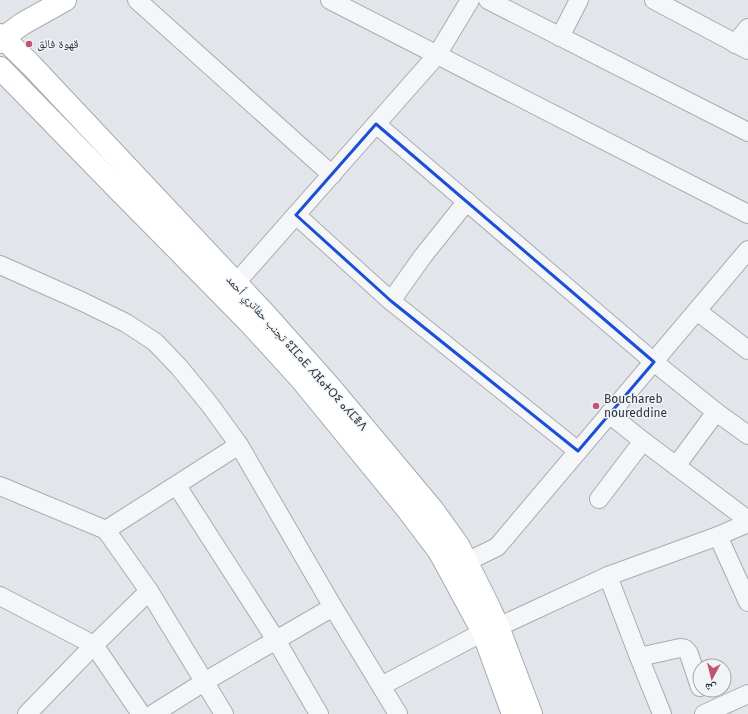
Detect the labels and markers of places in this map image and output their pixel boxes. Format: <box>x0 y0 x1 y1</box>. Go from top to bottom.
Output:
place label: قهوة فالق <box>37 37 79 51</box>
marker: قهوة فالق <box>24 39 34 49</box>
place label: Bouchareb noureddine <box>604 392 667 420</box>
marker: Bouchareb noureddine <box>591 401 601 411</box>

